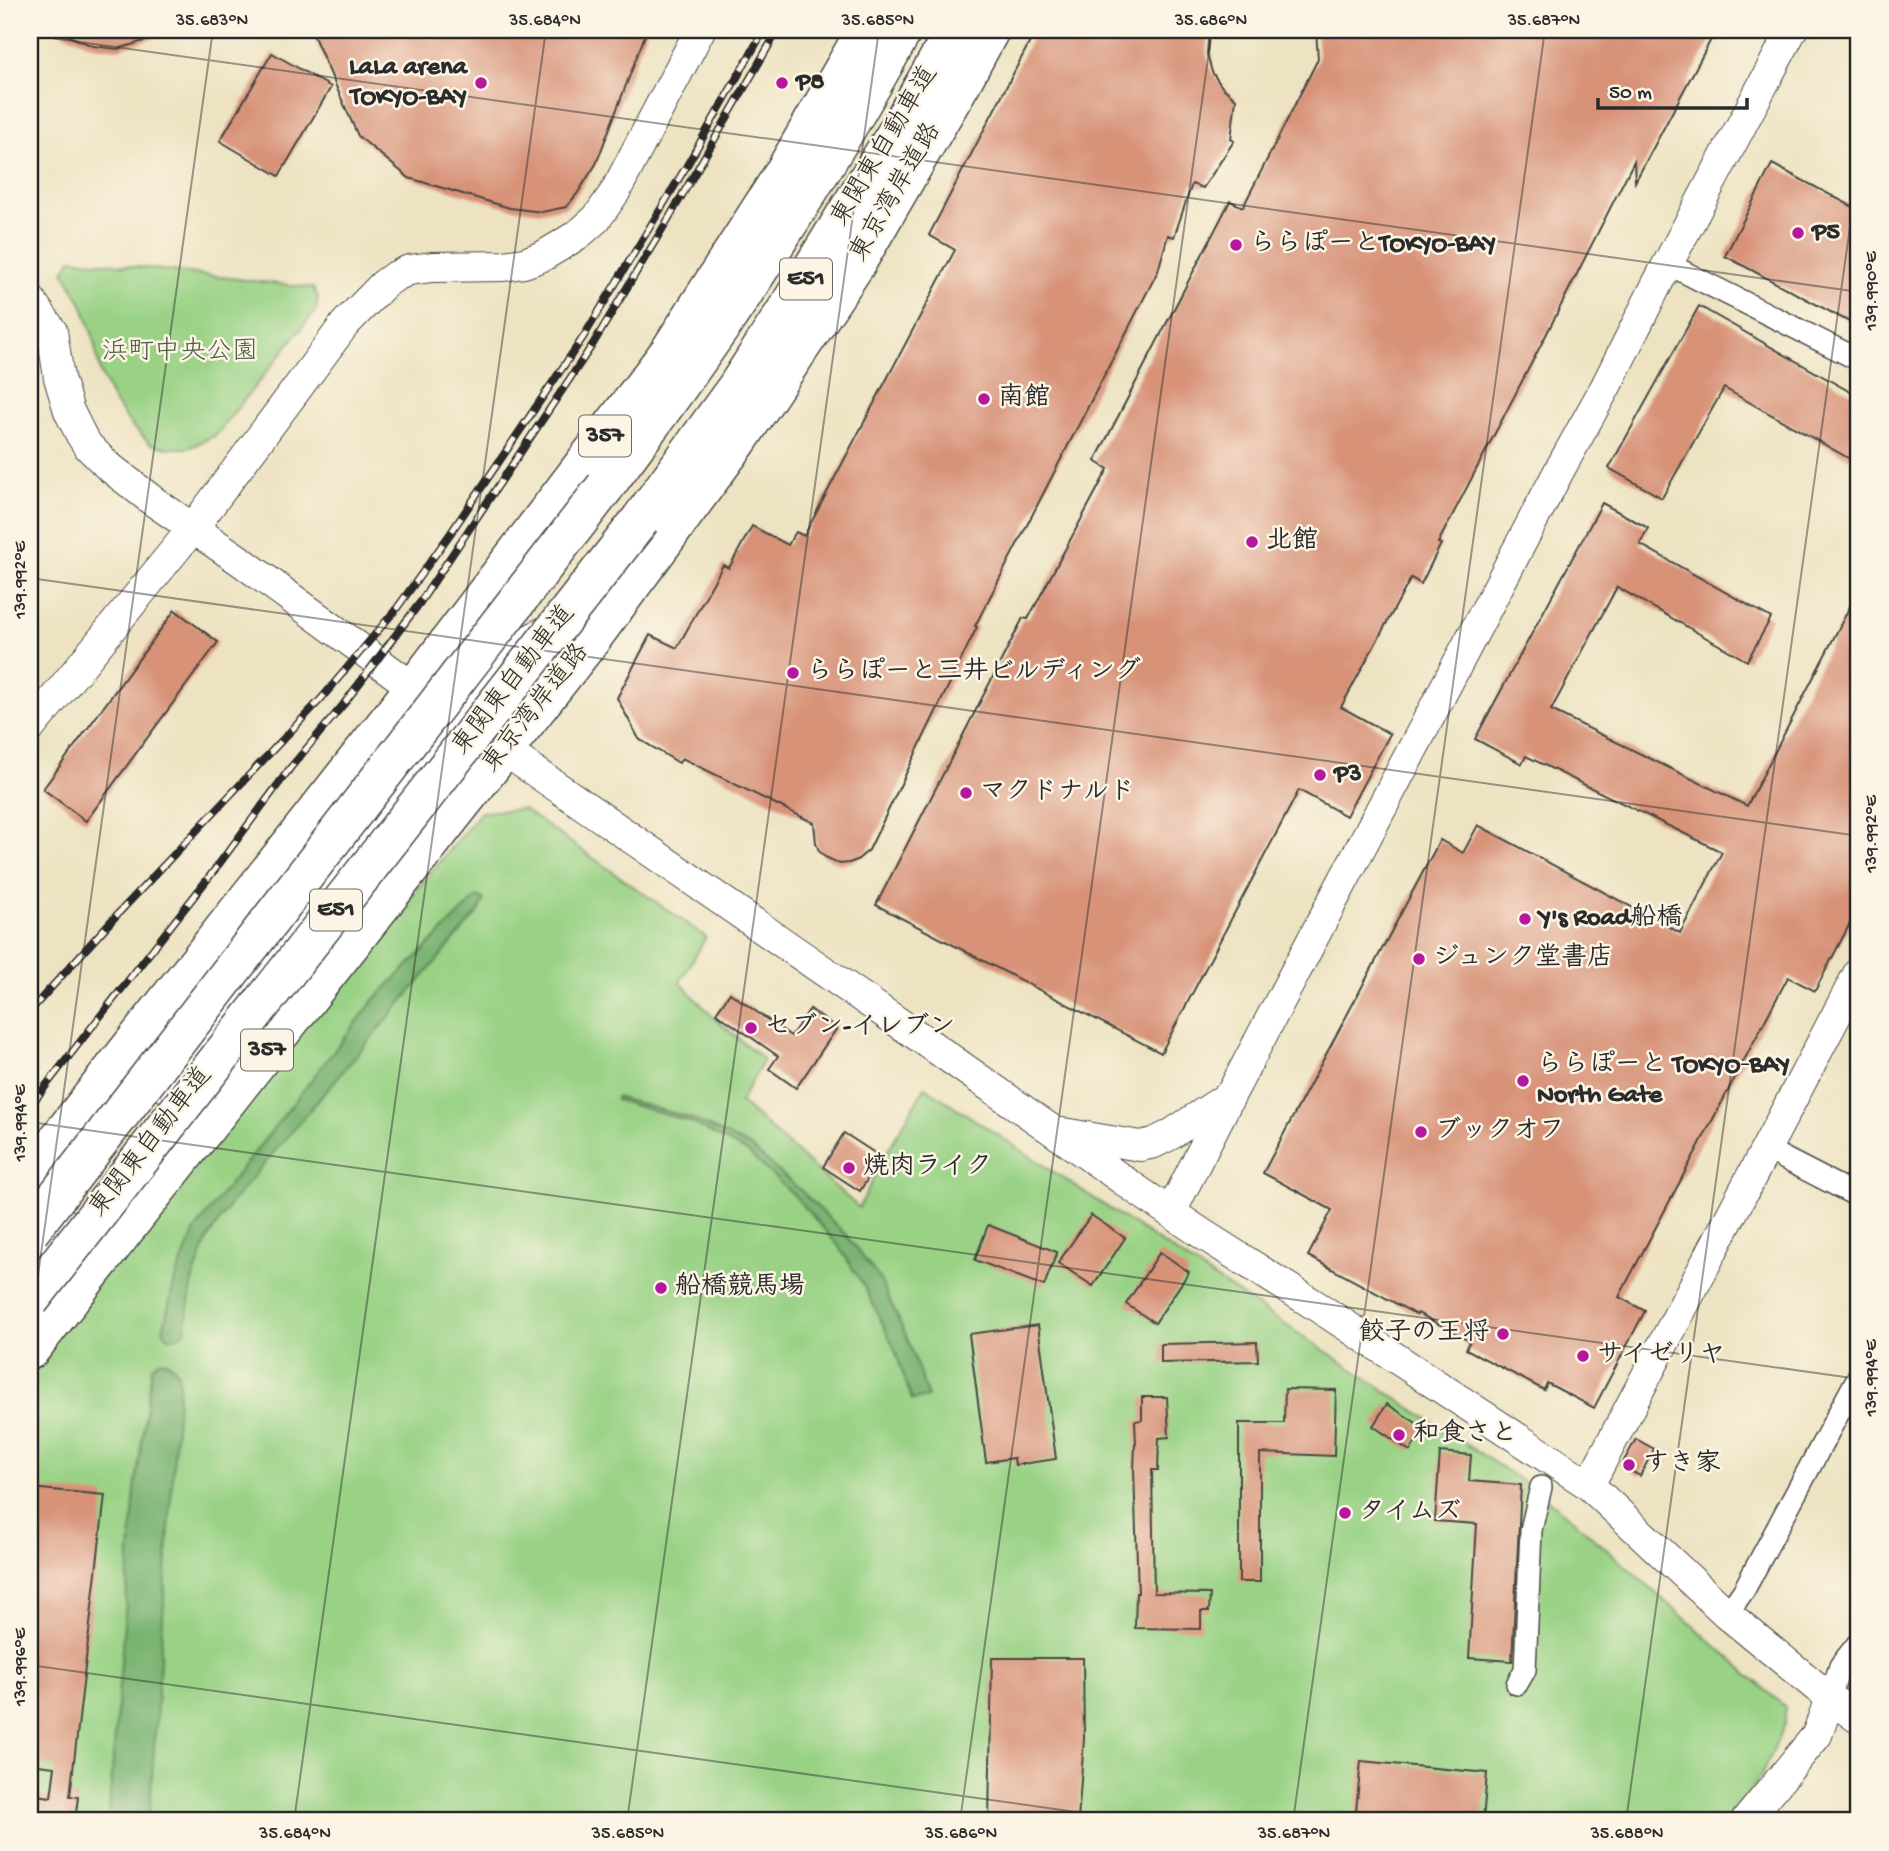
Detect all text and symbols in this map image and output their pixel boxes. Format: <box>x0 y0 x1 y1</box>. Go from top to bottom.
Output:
text: 35.683°N <box>175 11 248 32</box>
text: 35.684°N <box>508 11 581 32</box>
text: 35.685°N <box>841 11 914 32</box>
text: 35.686°N <box>1174 11 1247 32</box>
text: 35.687°N <box>1507 11 1580 32</box>
place label: LaLa arena TOKYO-BAY <box>348 53 469 114</box>
street label: 東関東自動車道 <box>824 60 946 233</box>
scale bar <box>1598 66 1747 110</box>
place label: P8 <box>794 68 825 99</box>
marker: LaLa arena TOKYO-BAY <box>473 75 489 91</box>
marker: P8 <box>774 75 790 91</box>
text: 50 m <box>1609 82 1652 107</box>
street label: 東京湾岸道路 <box>843 117 949 268</box>
place label: P5 <box>1810 218 1840 249</box>
marker: P5 <box>1790 225 1806 241</box>
place label: ららぽーとTOKYO-BAY <box>1250 229 1496 261</box>
marker: ららぽーとTOKYO-BAY <box>1228 237 1244 253</box>
text: 139.990°E <box>1862 251 1883 331</box>
road number: E51 <box>780 258 832 300</box>
park label: 浜町中央公園 <box>102 336 258 369</box>
place label: 南館 <box>998 382 1050 415</box>
marker: 南館 <box>976 391 992 407</box>
road number: 357 <box>579 416 631 456</box>
place label: 北館 <box>1266 526 1318 558</box>
marker: 北館 <box>1244 534 1260 550</box>
text: 139.992°E <box>11 540 32 620</box>
street label: 東関東自動車道 <box>445 599 583 762</box>
street label: 東京湾岸道路 <box>475 637 597 780</box>
place label: ららぽーと三井ビルディング <box>807 656 1141 689</box>
marker: ららぽーと三井ビルディング <box>785 665 801 681</box>
place label: P3 <box>1332 760 1362 791</box>
marker: P3 <box>1312 767 1328 783</box>
place label: マクドナルド <box>980 778 1135 809</box>
marker: マクドナルド <box>958 785 974 801</box>
text: 139.992°E <box>1862 794 1883 874</box>
road number: E51 <box>310 890 362 930</box>
place label: Y's Road船橋 <box>1536 902 1682 935</box>
marker: Y's Road船橋 <box>1517 911 1533 927</box>
place label: ジュンク堂書店 <box>1433 942 1613 975</box>
marker: ジュンク堂書店 <box>1411 951 1427 967</box>
place label: セブン-イレブン <box>765 1012 955 1044</box>
marker: セブン-イレブン <box>743 1020 759 1036</box>
road number: 357 <box>241 1030 293 1070</box>
place label: ららぽーと TOKYO−BAY North Gate <box>1537 1050 1790 1112</box>
street label: 東関東自動車道 <box>82 1061 220 1224</box>
marker: ららぽーと TOKYO−BAY North Gate <box>1515 1073 1531 1089</box>
text: 139.994°E <box>11 1084 32 1163</box>
place label: ブックオフ <box>1435 1116 1565 1148</box>
marker: ブックオフ <box>1413 1124 1429 1140</box>
place label: 焼肉ライク <box>863 1151 992 1184</box>
marker: 焼肉ライク <box>841 1160 857 1176</box>
place label: 船橋競馬場 <box>675 1271 805 1304</box>
marker: 船橋競馬場 <box>653 1280 669 1296</box>
place label: 餃子の王将 <box>1359 1317 1489 1350</box>
marker: 餃子の王将 <box>1495 1326 1511 1342</box>
text: 139.994°E <box>1862 1339 1883 1418</box>
place label: サイゼリヤ <box>1597 1341 1725 1372</box>
marker: サイゼリヤ <box>1575 1348 1591 1364</box>
place label: 和食さと <box>1413 1418 1517 1451</box>
marker: 和食さと <box>1391 1427 1407 1443</box>
place label: すき家 <box>1643 1449 1721 1481</box>
marker: すき家 <box>1621 1457 1637 1473</box>
place label: タイムズ <box>1359 1498 1461 1529</box>
marker: タイムズ <box>1337 1505 1353 1521</box>
text: 139.996°E <box>11 1627 32 1707</box>
text: 35.684°N <box>258 1824 331 1845</box>
text: 35.685°N <box>591 1824 664 1845</box>
text: 35.686°N <box>924 1824 997 1845</box>
text: 35.687°N <box>1257 1824 1330 1845</box>
text: 35.688°N <box>1589 1824 1664 1845</box>

